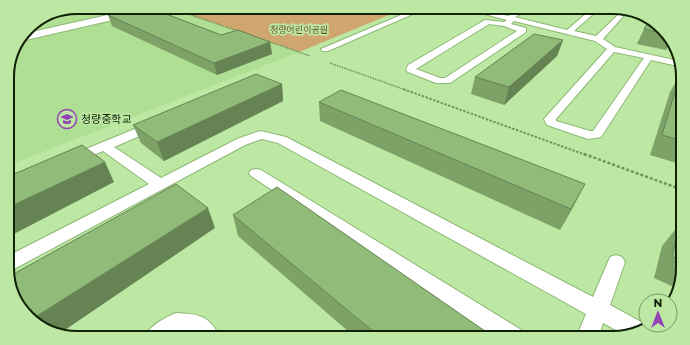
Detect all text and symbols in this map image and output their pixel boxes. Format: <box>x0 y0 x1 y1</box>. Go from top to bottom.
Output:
park label: 청량어린이공원 <box>270 24 328 35</box>
school or university icon: 청량중학교 <box>56 108 78 130</box>
place label: 청량중학교 <box>81 112 132 126</box>
north arrow <box>638 293 678 333</box>
text: N <box>654 296 662 310</box>

